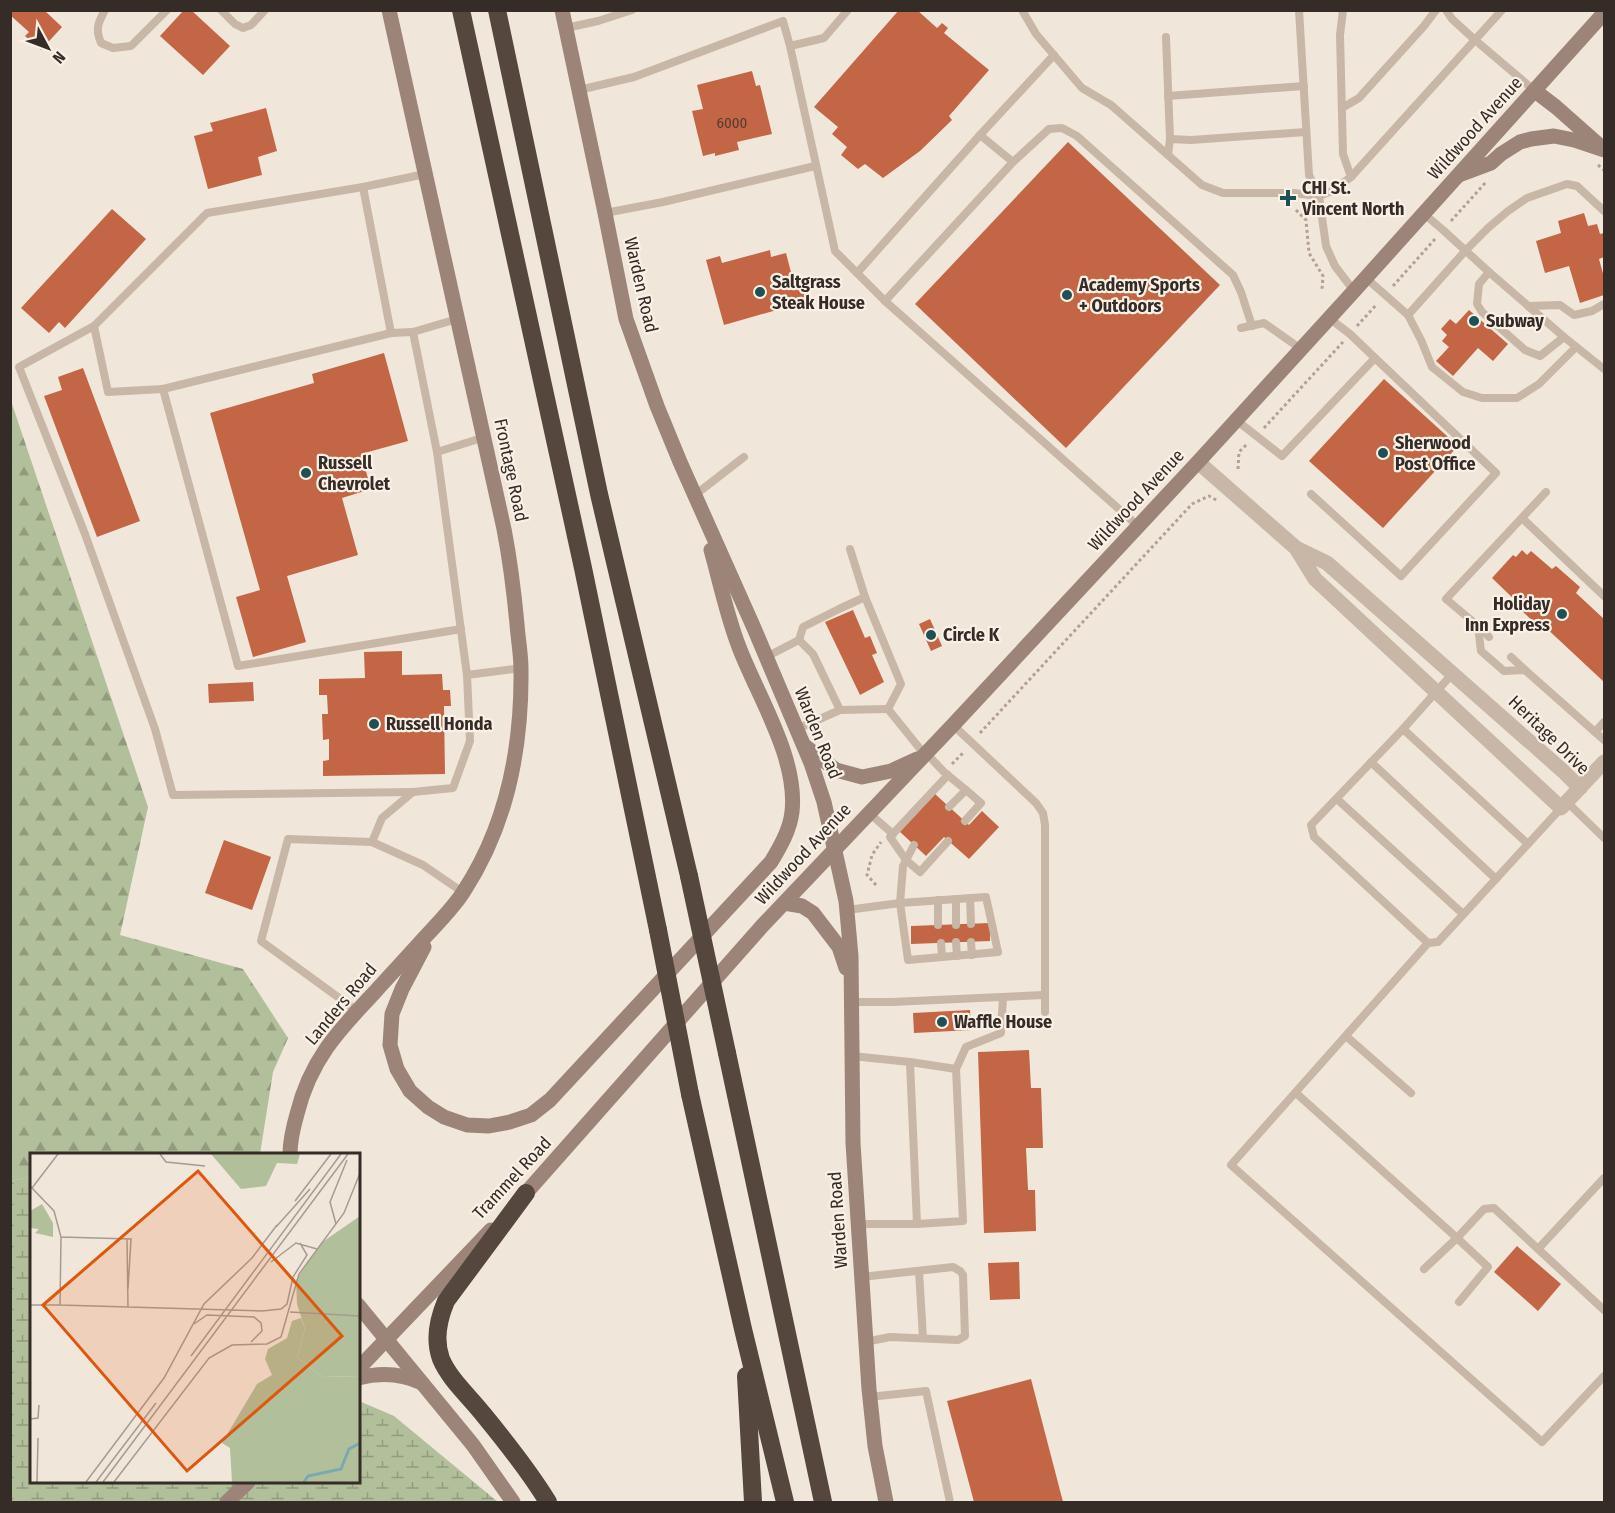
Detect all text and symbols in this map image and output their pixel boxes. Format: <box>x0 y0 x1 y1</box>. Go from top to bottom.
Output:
north arrow <box>18 18 78 78</box>
text: N <box>49 48 69 67</box>
street label: Wildwood Avenue <box>1423 72 1527 184</box>
house number: 6000 <box>717 114 747 132</box>
place label: CHI St. Vincent North <box>1301 177 1404 220</box>
marker: CHI St. Vincent North <box>1279 189 1297 207</box>
street label: Warden Road <box>619 235 663 335</box>
place label: Saltgrass Steak House <box>772 271 865 314</box>
place label: Academy Sports + Outdoors <box>1078 274 1200 317</box>
marker: Saltgrass Steak House <box>753 285 767 299</box>
marker: Academy Sports + Outdoors <box>1060 288 1074 302</box>
place label: Subway <box>1486 310 1544 332</box>
marker: Subway <box>1467 314 1481 328</box>
street label: Frontage Road <box>489 416 533 524</box>
place label: Sherwood Post Office <box>1395 432 1476 475</box>
street label: Wildwood Avenue <box>1083 445 1189 555</box>
marker: Sherwood Post Office <box>1376 446 1390 460</box>
place label: Russell Chevrolet <box>318 452 391 495</box>
marker: Russell Chevrolet <box>299 466 313 480</box>
place label: Holiday Inn Express <box>1465 593 1550 636</box>
marker: Holiday Inn Express <box>1555 607 1569 621</box>
place label: Circle K <box>943 624 1000 646</box>
marker: Circle K <box>924 628 938 642</box>
street label: Warden Road <box>790 684 846 782</box>
street label: Heritage Drive <box>1504 691 1594 779</box>
place label: Russell Honda <box>386 713 492 735</box>
marker: Russell Honda <box>367 717 381 731</box>
street label: Wildwood Avenue <box>750 799 856 909</box>
street label: Landers Road <box>300 959 382 1049</box>
place label: Waffle House <box>954 1011 1052 1033</box>
marker: Waffle House <box>935 1015 949 1029</box>
street label: Trammel Road <box>468 1132 556 1224</box>
inset map <box>30 1153 360 1483</box>
street label: Warden Road <box>824 1171 852 1269</box>

